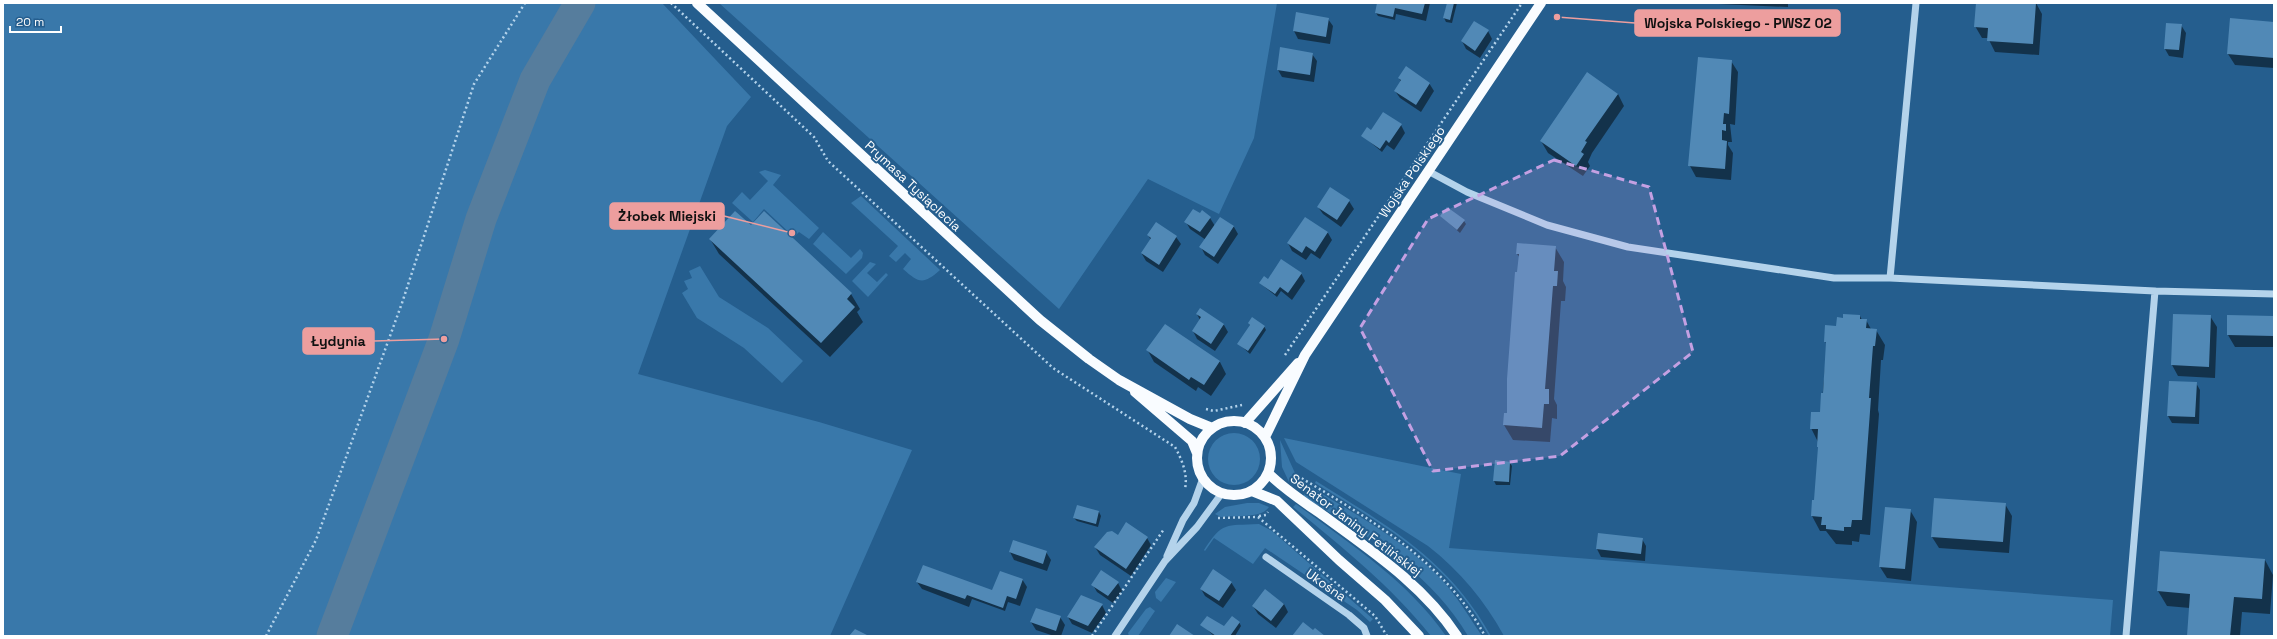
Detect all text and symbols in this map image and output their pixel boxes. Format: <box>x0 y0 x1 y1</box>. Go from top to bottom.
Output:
scale bar <box>10 8 61 34</box>
callout: Wojska Polskiego - PWSZ 02 <box>1635 10 1840 36</box>
text: 20 m <box>16 14 44 30</box>
text: Wojska Polskiego - PWSZ 02 <box>1644 14 1832 32</box>
street label: Wojska Polskiego <box>1375 123 1449 221</box>
street label: Prymasa Tysiąclecia <box>861 137 965 235</box>
callout: Żłobek Miejski <box>610 203 724 229</box>
text: Żłobek Miejski <box>618 207 716 225</box>
callout: Łydynia <box>303 328 374 354</box>
text: Łydynia <box>310 332 366 350</box>
street label: Senator Janiny Fetlińskiej <box>1287 470 1425 580</box>
street label: Ukośna <box>1302 565 1350 605</box>

